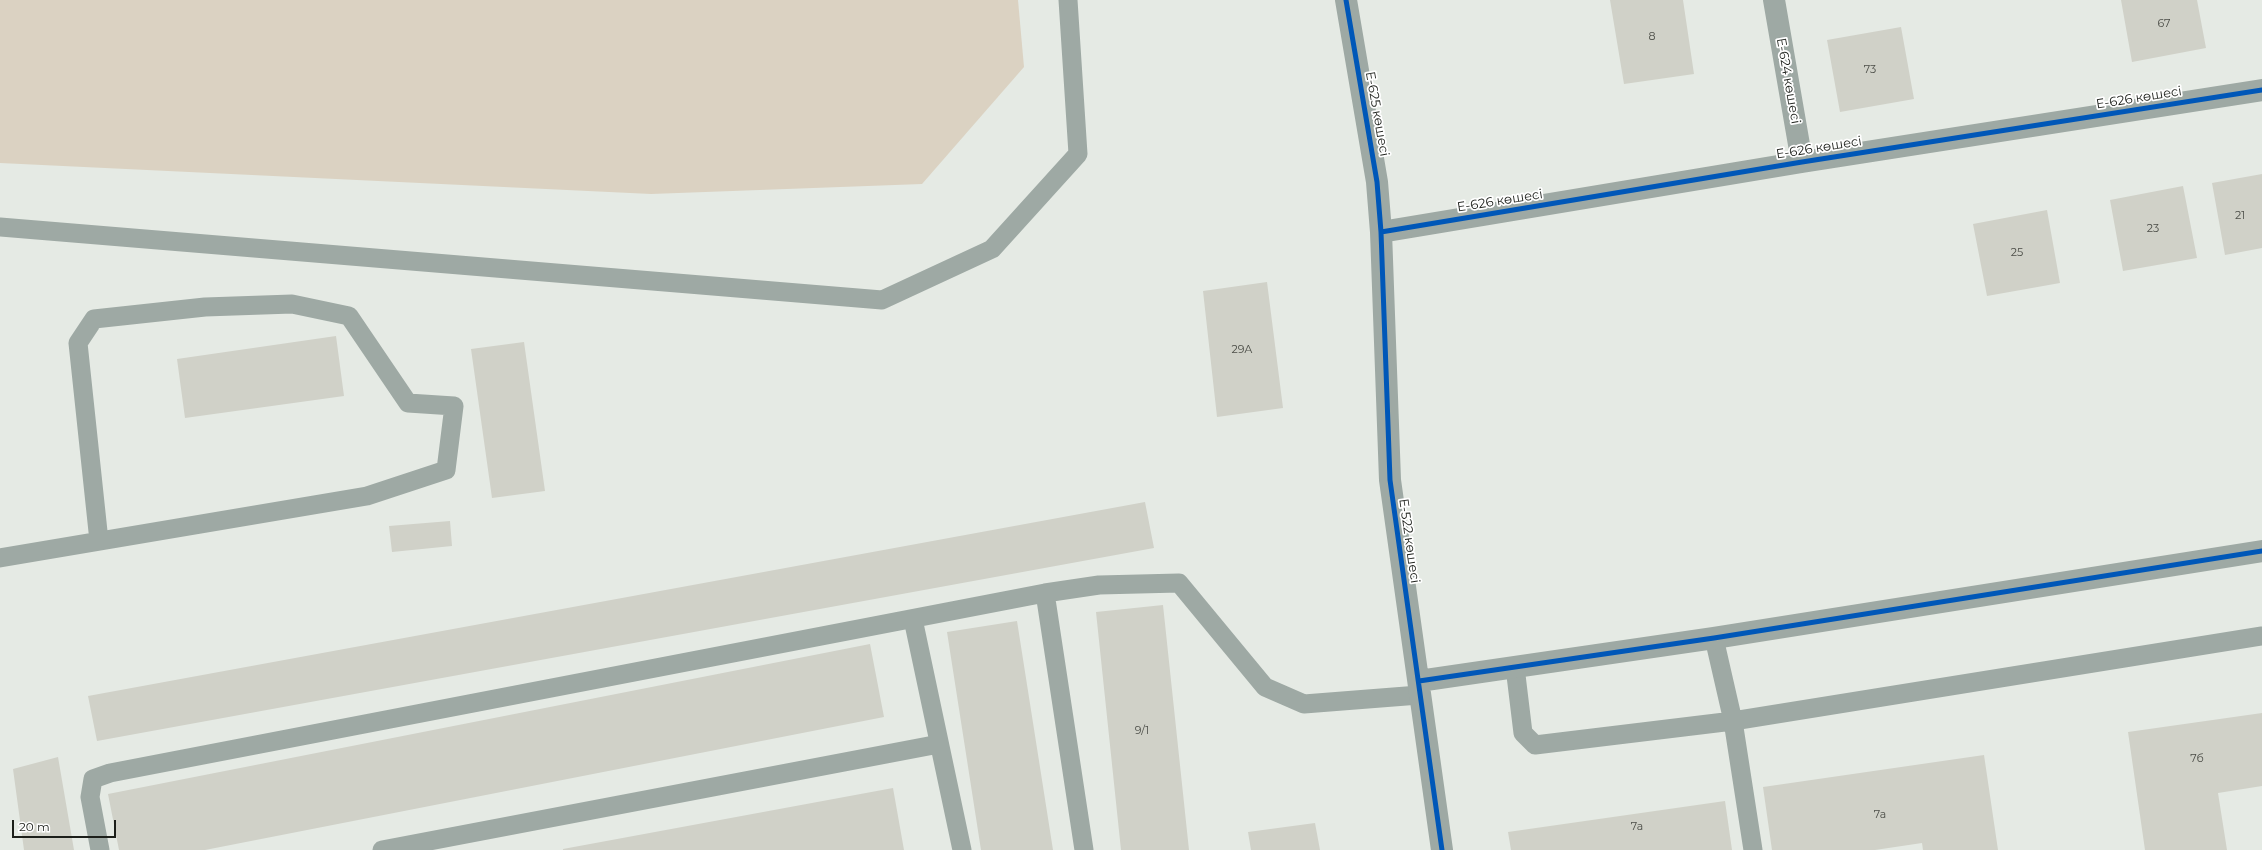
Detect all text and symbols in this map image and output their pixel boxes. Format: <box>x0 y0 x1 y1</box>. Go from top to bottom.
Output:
house number: 67 <box>2157 17 2171 31</box>
house number: 8 <box>1648 30 1656 44</box>
street label: Е-624 көшесі <box>1773 37 1803 125</box>
house number: 73 <box>1864 63 1876 77</box>
street label: Е-625 көшесі <box>1362 70 1392 158</box>
street label: Е-626 көшесі <box>2095 84 2183 112</box>
street label: Е-626 көшесі <box>1775 134 1863 162</box>
street label: Е-626 көшесі <box>1456 187 1544 215</box>
house number: 21 <box>2235 209 2245 223</box>
house number: 23 <box>2147 222 2159 236</box>
house number: 25 <box>2011 246 2023 260</box>
house number: 29А <box>1231 343 1253 357</box>
street label: Е-522 көшесі <box>1395 498 1423 584</box>
house number: 9/1 <box>1135 724 1149 738</box>
house number: 7б <box>2190 752 2204 766</box>
house number: 7а <box>1874 808 1886 822</box>
scale bar <box>14 812 118 838</box>
text: 20 m <box>19 819 50 834</box>
house number: 7а <box>1631 820 1643 834</box>

